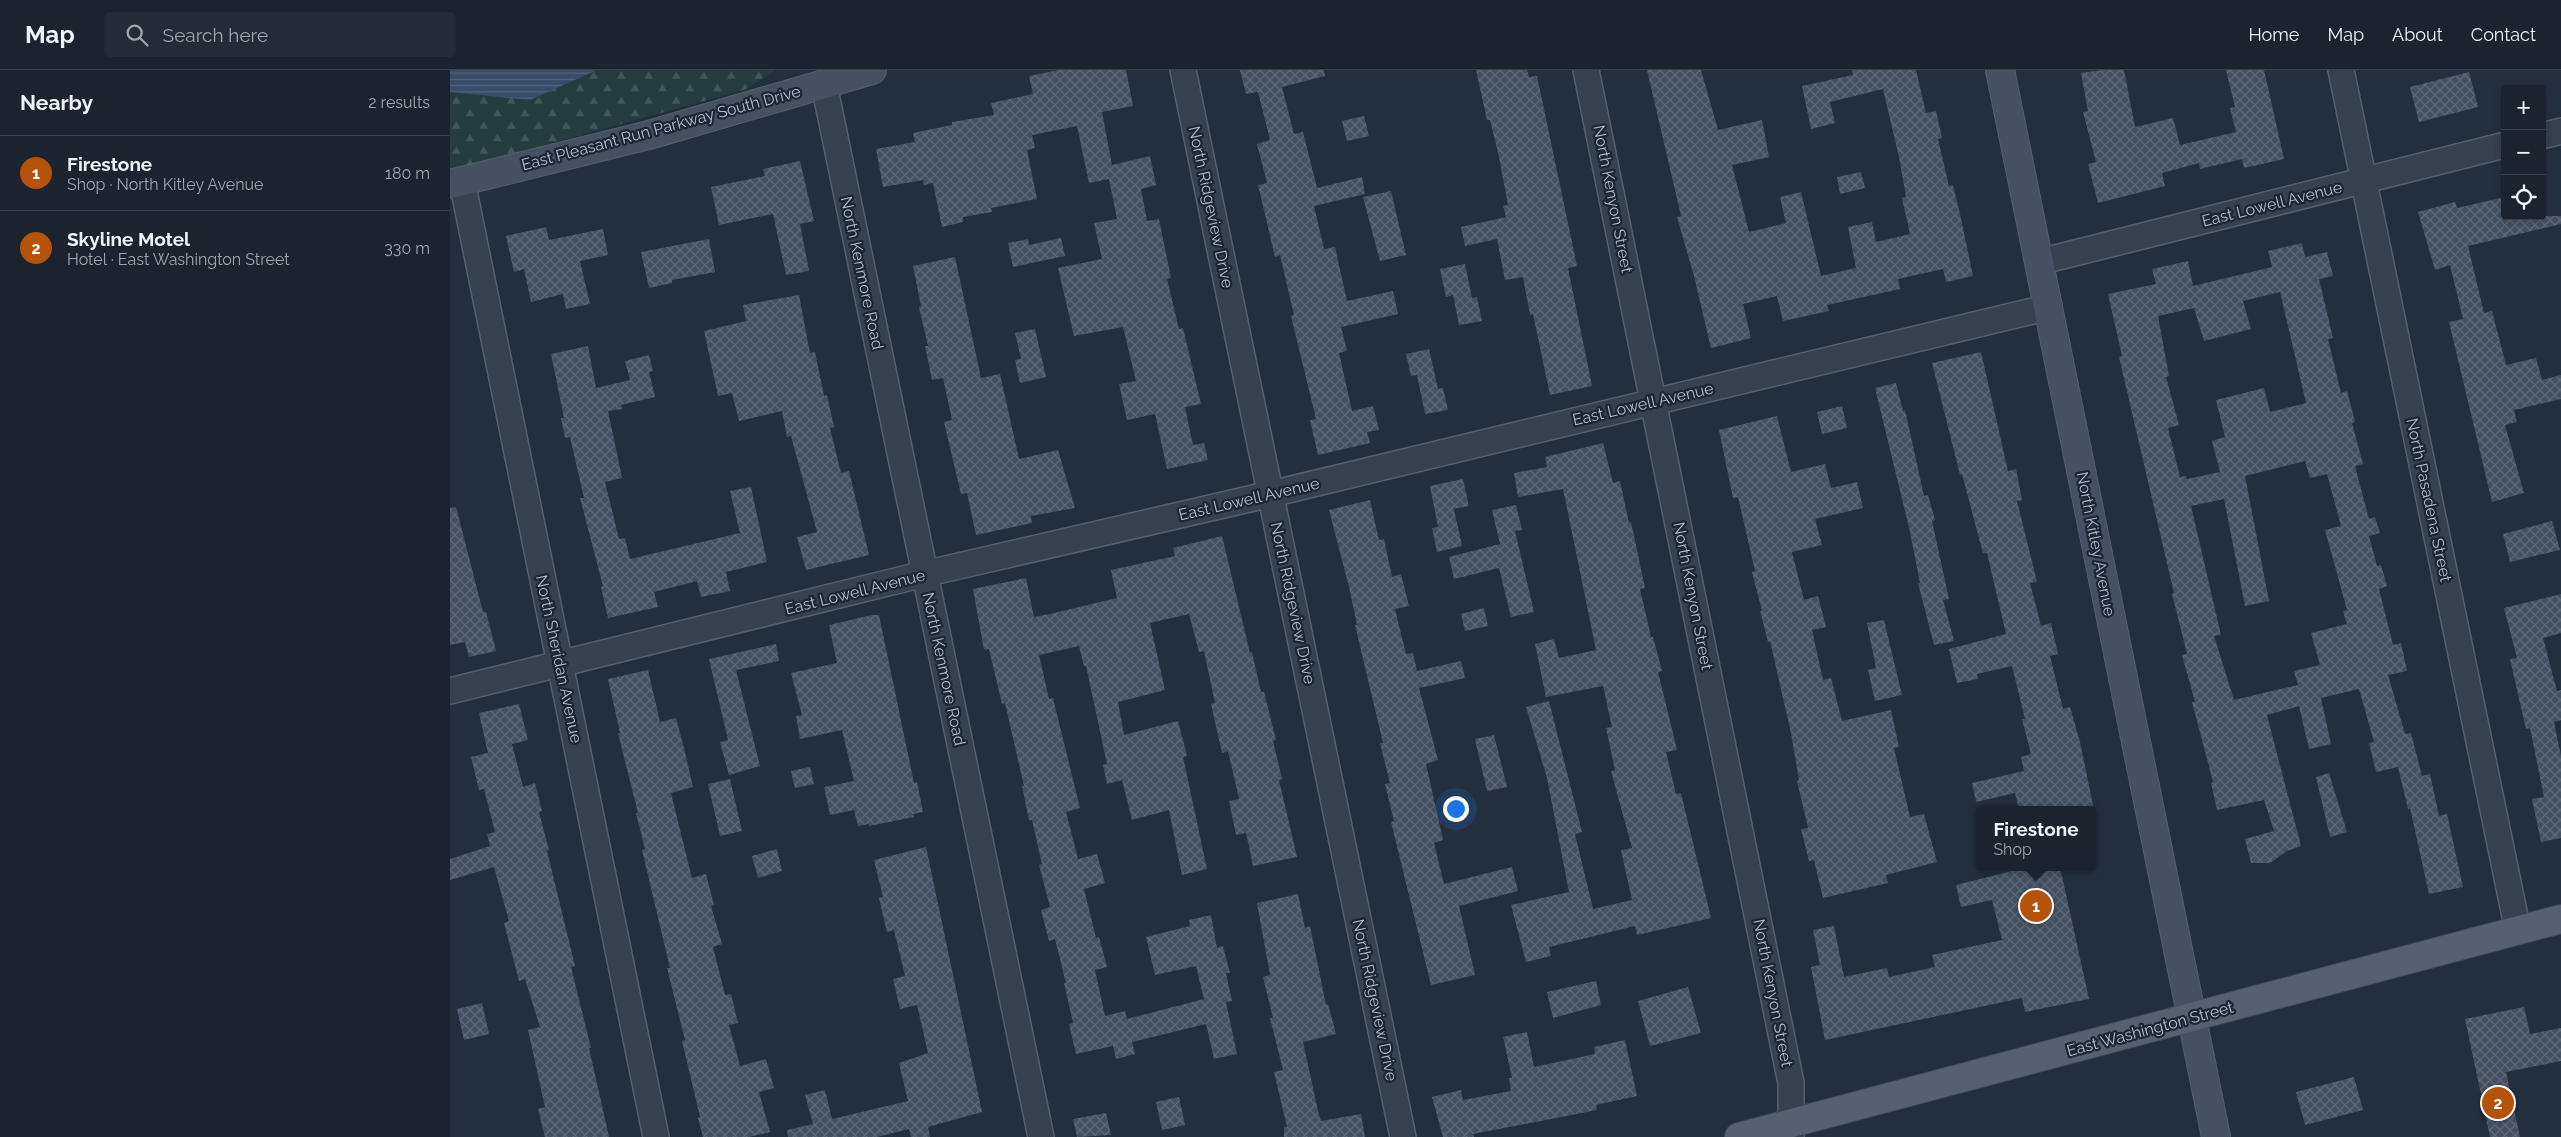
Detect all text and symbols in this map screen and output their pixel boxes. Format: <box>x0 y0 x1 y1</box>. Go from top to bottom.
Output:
search box <box>105 12 455 57</box>
text: Map <box>25 20 75 49</box>
icon: search <box>123 21 151 49</box>
text: Search here <box>163 24 268 46</box>
text: Home <box>2248 24 2299 45</box>
text: Map <box>2327 24 2364 45</box>
text: About <box>2392 24 2443 45</box>
text: Contact <box>2471 24 2536 45</box>
street label: East Pleasant Run Parkway South Drive <box>519 82 803 174</box>
map controls <box>2501 85 2546 220</box>
button: + <box>2501 85 2546 130</box>
text: Nearby <box>20 90 93 115</box>
text: 2 results <box>368 93 430 112</box>
street label: North Ridgeview Drive <box>1185 124 1237 290</box>
street label: North Kenyon Street <box>1589 124 1637 275</box>
button: − <box>2501 130 2546 175</box>
text: Firestone <box>67 153 152 175</box>
text: 1 <box>32 164 40 183</box>
text: 180 m <box>385 164 430 183</box>
text: Shop · North Kitley Avenue <box>67 175 263 194</box>
button: locate <box>2501 175 2546 220</box>
street label: East Lowell Avenue <box>2200 177 2344 231</box>
street label: North Kenmore Road <box>836 195 888 351</box>
text: Skyline Motel <box>67 228 190 250</box>
text: 2 <box>31 239 41 258</box>
text: 330 m <box>384 239 430 258</box>
text: Hotel · East Washington Street <box>67 250 290 269</box>
street label: East Lowell Avenue <box>1571 379 1715 429</box>
street label: North Pasadena Street <box>2402 416 2456 584</box>
street label: North Kitley Avenue <box>2073 470 2119 618</box>
street label: East Lowell Avenue <box>1177 474 1321 524</box>
street label: North Ridgeview Drive <box>1267 520 1319 686</box>
street label: North Kenyon Street <box>1669 521 1717 672</box>
street label: East Lowell Avenue <box>783 565 927 619</box>
street label: North Sheridan Avenue <box>532 573 586 745</box>
street label: North Kenmore Road <box>918 591 970 747</box>
your location <box>1443 796 1469 822</box>
popup <box>1976 806 2096 871</box>
text: Firestone <box>1993 818 2079 840</box>
text: Shop <box>1993 840 2032 859</box>
pin: 1 <box>2020 887 2052 925</box>
street label: North Ridgeview Drive <box>1349 917 1401 1083</box>
street label: North Kenyon Street <box>1749 918 1797 1069</box>
street label: East Washington Street <box>2065 997 2236 1060</box>
pin: 2 <box>2482 1084 2514 1122</box>

